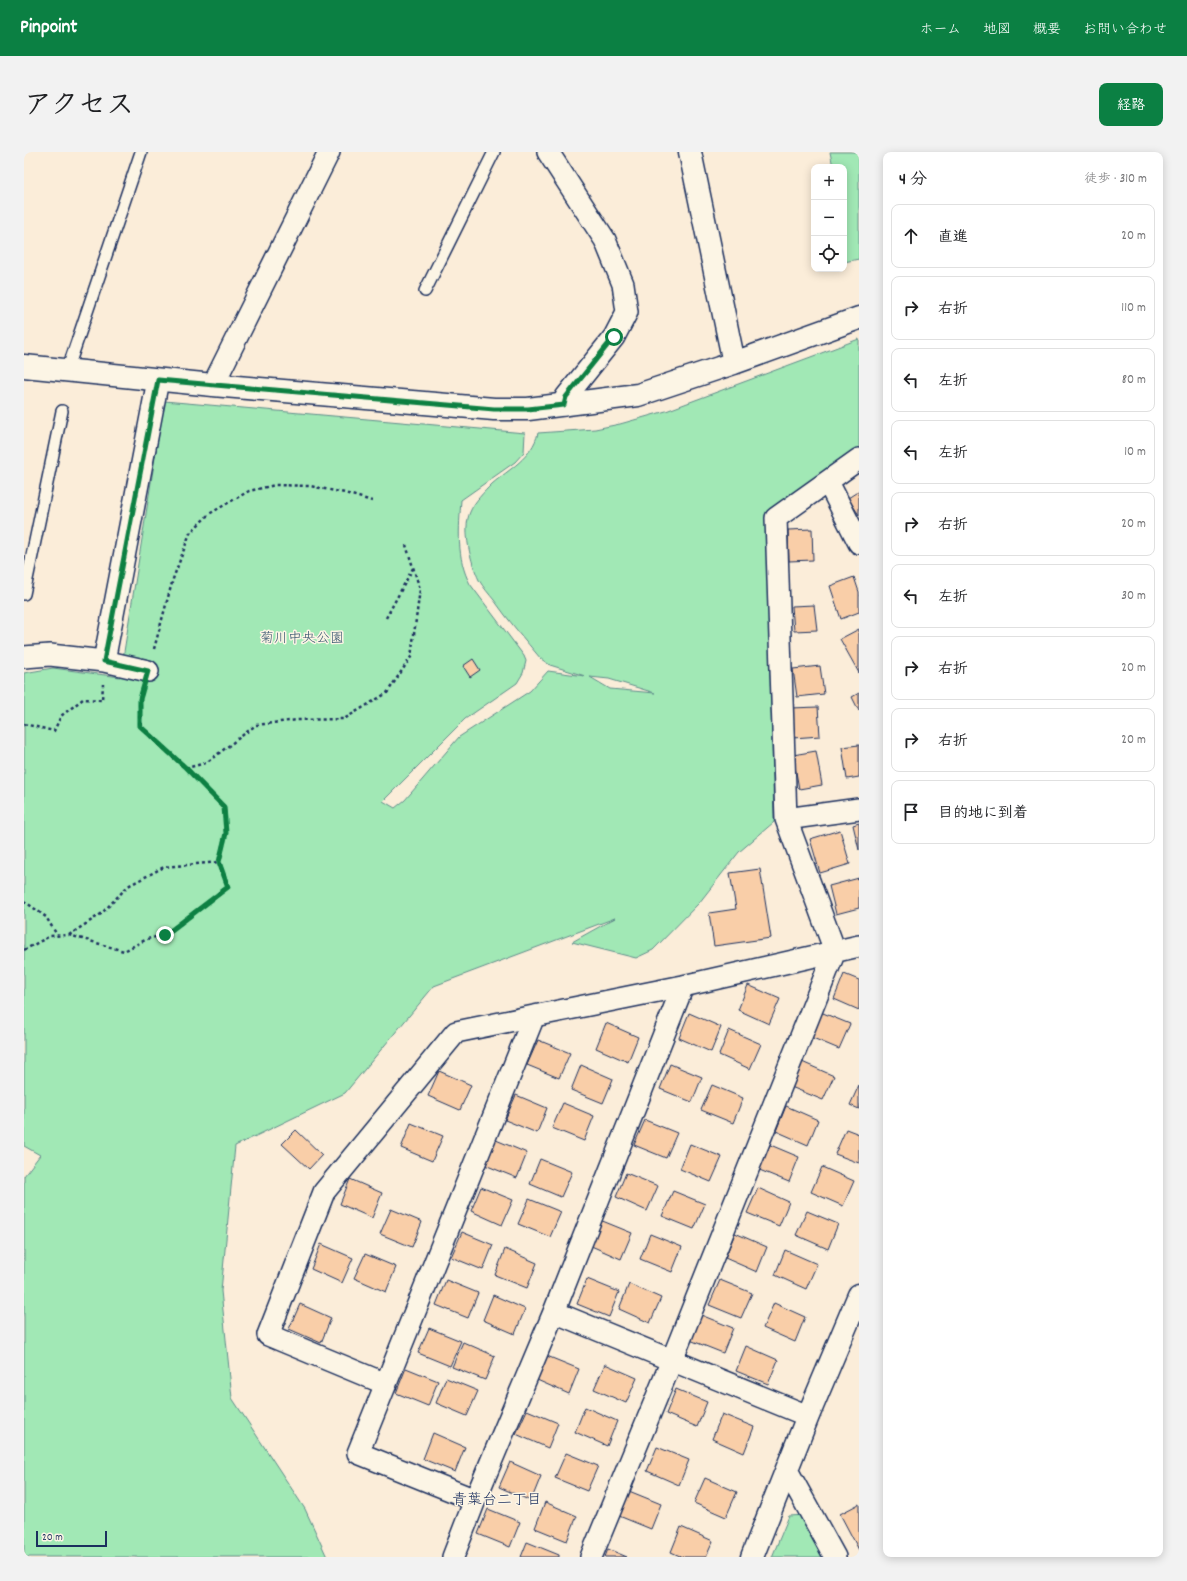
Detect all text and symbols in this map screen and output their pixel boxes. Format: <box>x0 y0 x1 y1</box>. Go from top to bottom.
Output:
text: Pinpoint <box>20 15 77 42</box>
text: ホーム <box>920 20 961 40</box>
text: 地図 <box>983 20 1011 40</box>
text: 概要 <box>1033 20 1061 40</box>
text: お問い合わせ <box>1083 20 1167 40</box>
button: 経路 <box>1099 83 1163 126</box>
text: アクセス <box>24 88 134 128</box>
map controls <box>811 164 847 272</box>
button: + <box>811 164 847 200</box>
text: 4 分 <box>899 169 927 193</box>
text: 徒歩 · 310 m <box>1084 170 1147 189</box>
button: − <box>811 200 847 236</box>
icon: ahead <box>900 225 922 247</box>
text: 直進 <box>938 227 968 249</box>
text: 20 m <box>1121 227 1146 246</box>
button: locate <box>811 236 847 272</box>
icon: right <box>900 297 922 319</box>
text: 右折 <box>938 299 968 321</box>
text: 110 m <box>1121 299 1146 318</box>
route start <box>605 328 623 346</box>
icon: left <box>900 369 922 391</box>
text: 左折 <box>938 371 968 393</box>
text: 80 m <box>1122 371 1146 390</box>
icon: left <box>900 441 922 463</box>
text: 左折 <box>938 443 968 465</box>
text: 10 m <box>1124 443 1146 462</box>
icon: right <box>900 513 922 535</box>
text: 右折 <box>938 515 968 537</box>
text: 20 m <box>1121 515 1146 534</box>
icon: left <box>900 585 922 607</box>
text: 左折 <box>938 587 968 609</box>
text: 30 m <box>1121 587 1146 606</box>
park label: 菊川中央公園 <box>260 629 344 649</box>
icon: right <box>900 657 922 679</box>
text: 右折 <box>938 659 968 681</box>
text: 20 m <box>1121 659 1146 678</box>
icon: right <box>900 729 922 751</box>
text: 右折 <box>938 731 968 753</box>
text: 20 m <box>1121 731 1146 750</box>
icon: arrive <box>900 801 922 823</box>
text: 目的地に到着 <box>938 803 1028 825</box>
route end <box>156 926 174 944</box>
district label: 青葉台二丁目 <box>452 1490 542 1512</box>
scale bar <box>36 1529 107 1548</box>
text: 20 m <box>42 1530 63 1546</box>

